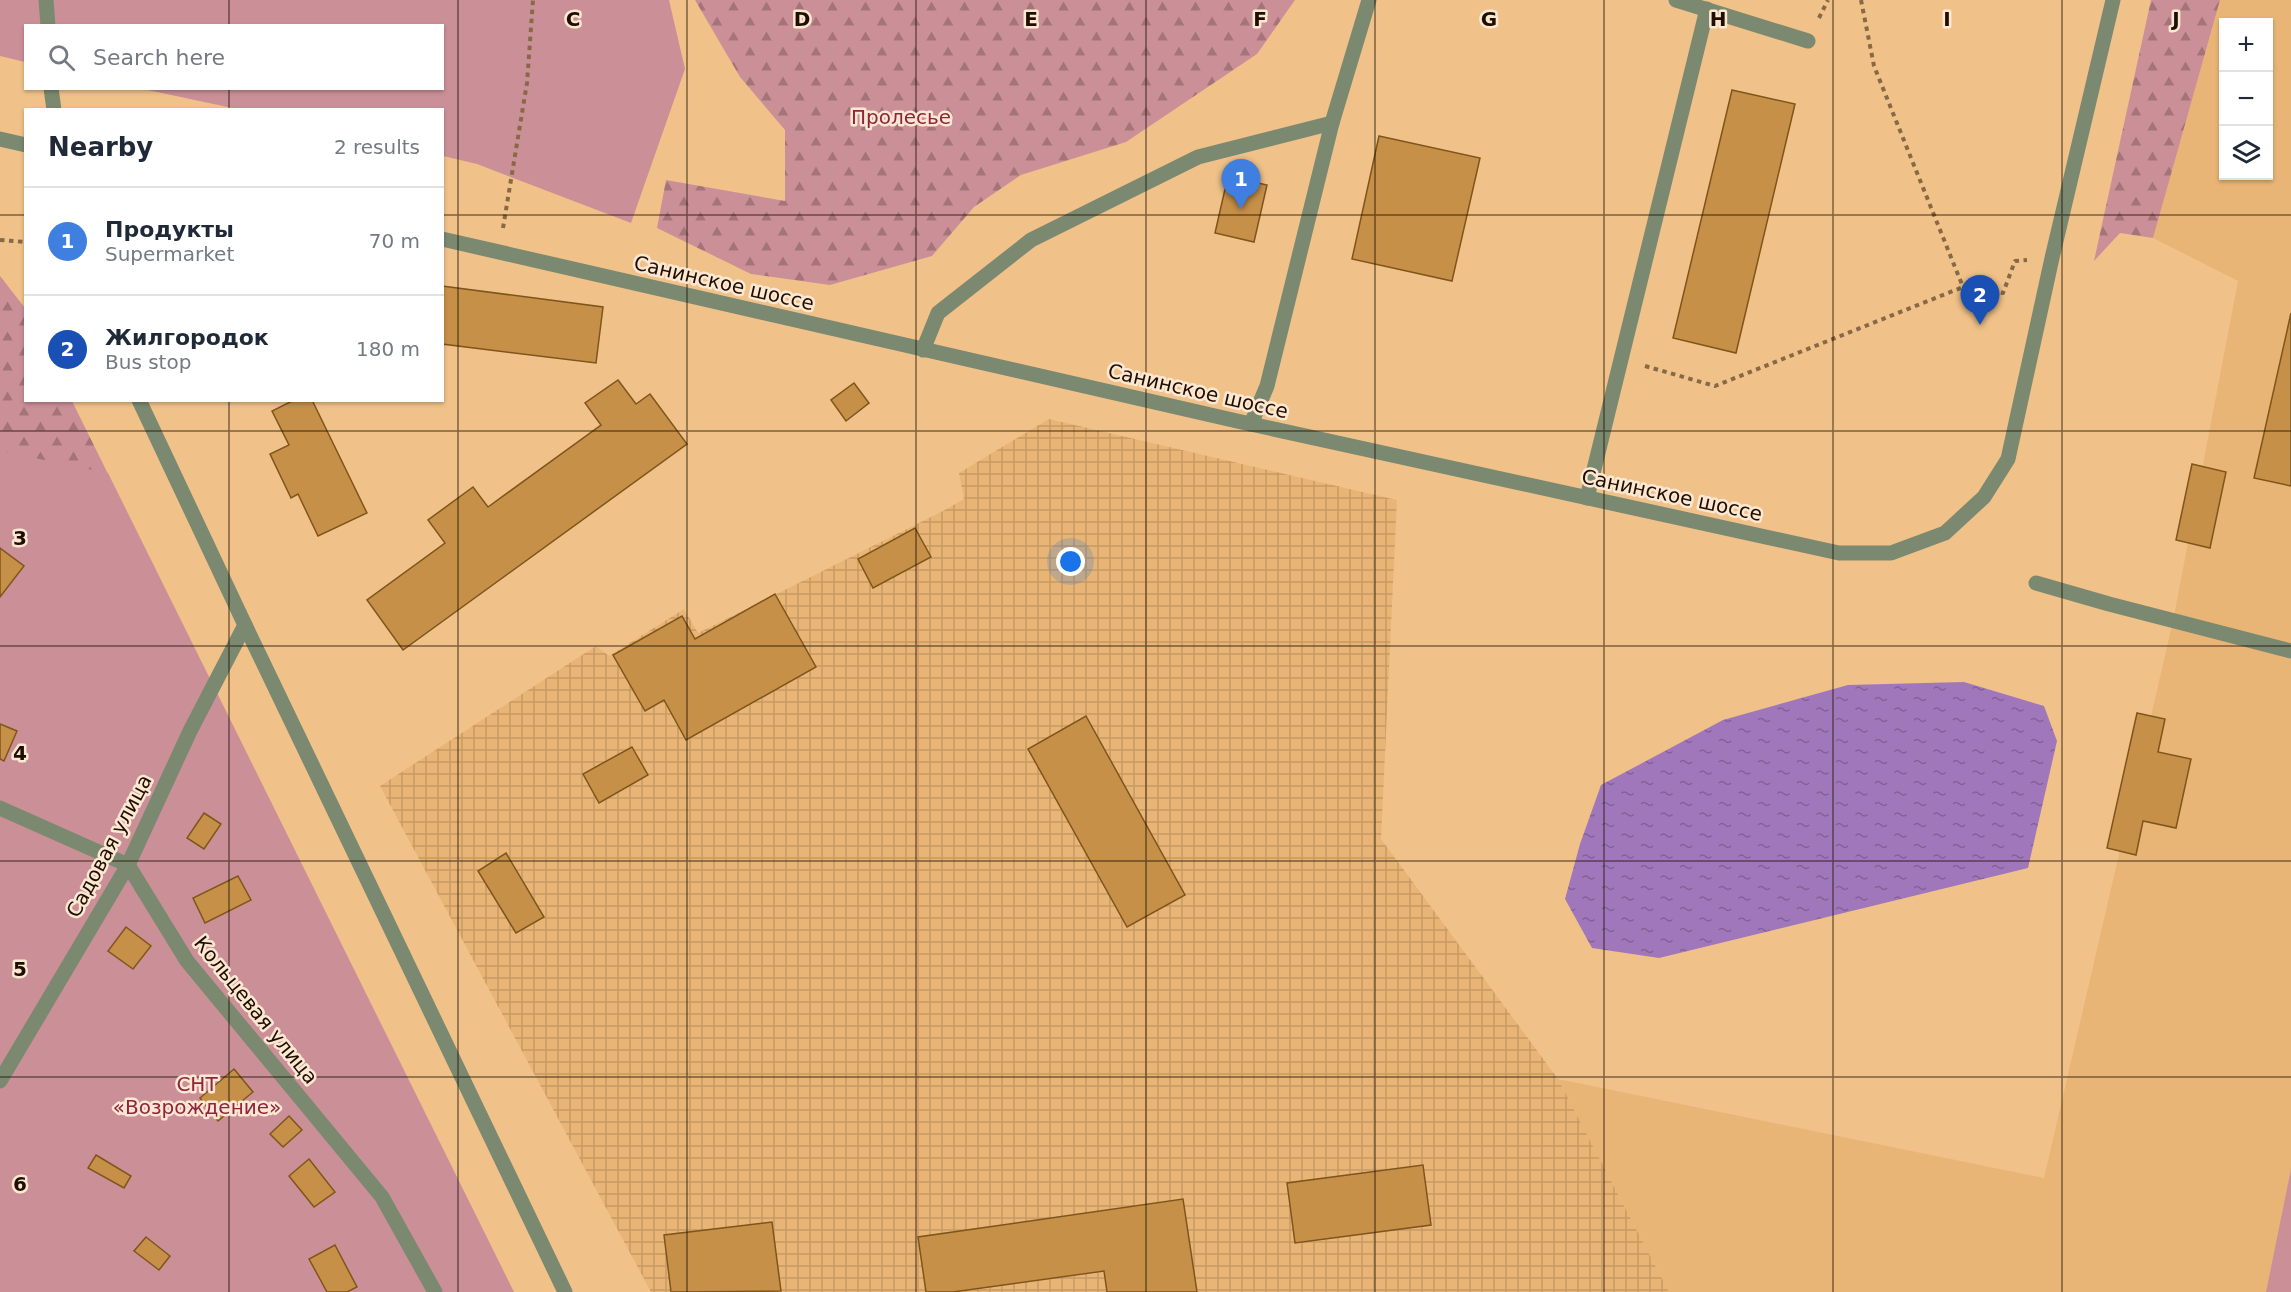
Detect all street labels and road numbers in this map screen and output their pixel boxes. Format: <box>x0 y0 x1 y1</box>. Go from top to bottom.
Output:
street label: Санинское шоссе <box>632 251 816 315</box>
street label: Санинское шоссе <box>1106 359 1290 423</box>
street label: Санинское шоссе <box>1579 464 1765 526</box>
street label: Садовая улица <box>61 771 157 921</box>
street label: Кольцевая улица <box>189 931 323 1089</box>

